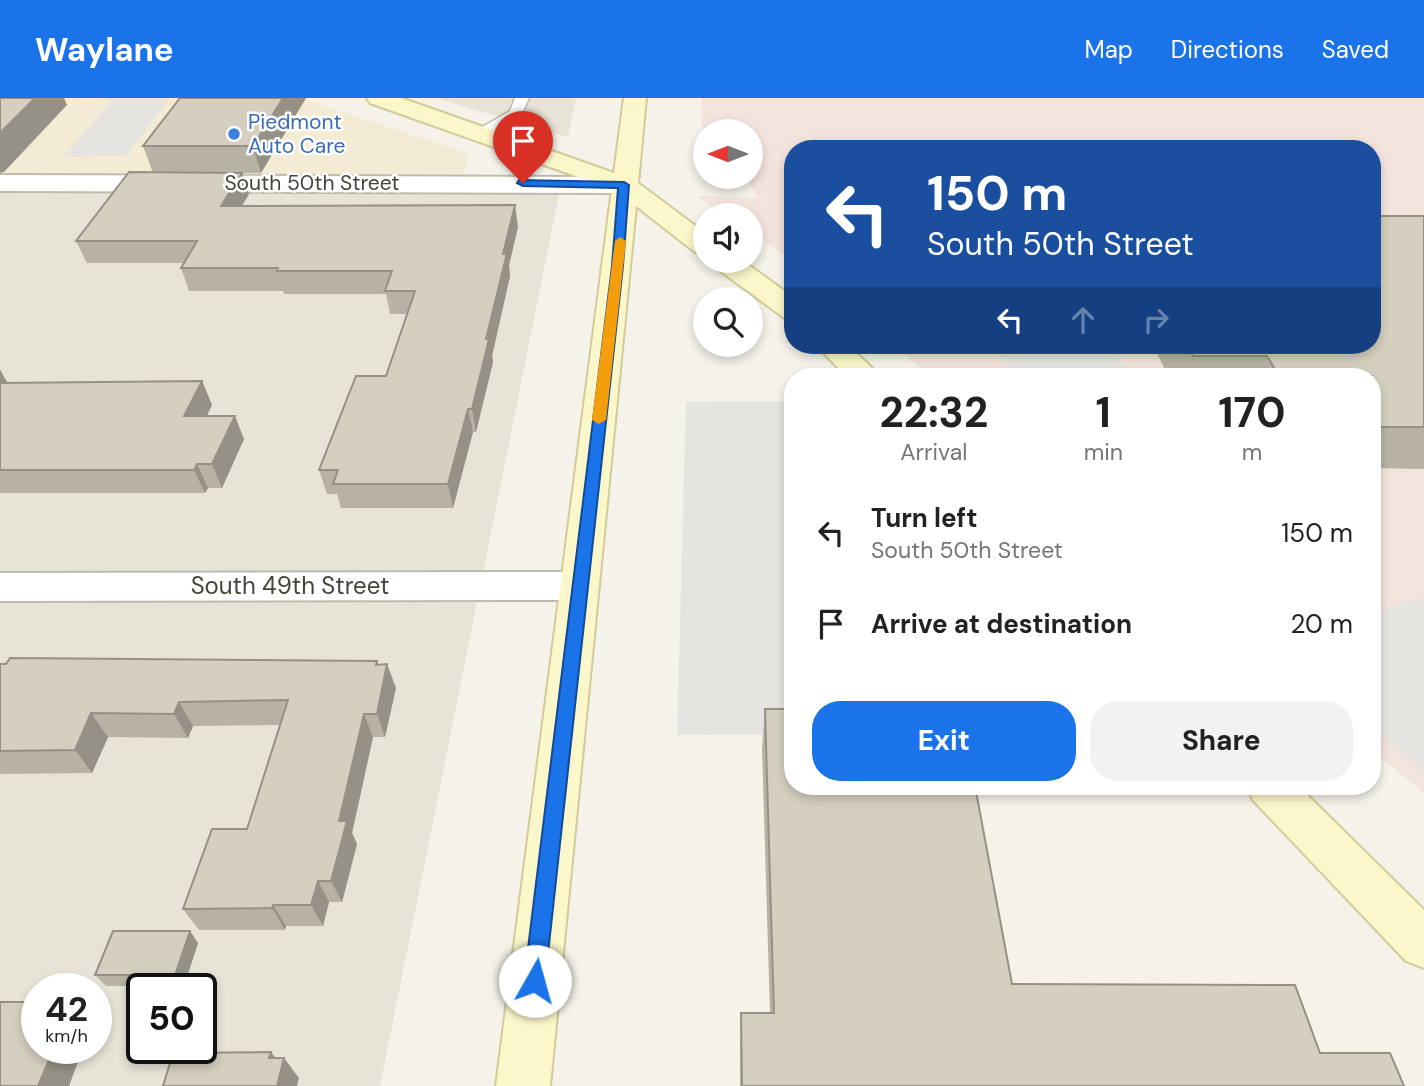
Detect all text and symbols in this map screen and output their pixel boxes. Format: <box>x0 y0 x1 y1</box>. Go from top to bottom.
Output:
text: Waylane <box>35 28 174 71</box>
text: Map <box>1085 34 1133 65</box>
text: Directions <box>1171 34 1284 65</box>
text: Saved <box>1322 34 1389 65</box>
place label: Piedmont Auto Care <box>248 108 346 160</box>
pin <box>493 111 553 183</box>
north arrow <box>693 119 763 189</box>
map controls <box>693 119 763 357</box>
icon: arrive <box>504 122 542 160</box>
marker: Piedmont Auto Care <box>226 126 242 142</box>
text: 150 m <box>927 161 1067 225</box>
icon: left <box>812 168 903 259</box>
street label: South 50th Street <box>224 169 400 197</box>
button: sound <box>693 203 763 273</box>
text: South 50th Street <box>927 223 1194 265</box>
button: search <box>693 287 763 357</box>
icon: left <box>991 301 1029 339</box>
icon: ahead <box>1064 301 1102 339</box>
icon: right <box>1137 301 1175 339</box>
text: 22:32 <box>879 385 988 440</box>
text: 1 <box>1096 385 1111 440</box>
text: 170 <box>1218 385 1286 440</box>
text: Arrival <box>900 437 967 467</box>
text: min <box>1084 437 1123 467</box>
text: m <box>1242 437 1262 467</box>
text: Turn left <box>871 501 978 535</box>
icon: left <box>812 514 850 552</box>
text: 150 m <box>1281 516 1353 550</box>
text: South 50th Street <box>871 535 1063 565</box>
street label: South 49th Street <box>191 570 389 601</box>
icon: arrive <box>812 605 850 643</box>
text: Arrive at destination <box>871 607 1132 641</box>
text: 20 m <box>1290 607 1353 641</box>
button: Exit <box>812 701 1076 781</box>
button: Share <box>1090 701 1353 781</box>
position arrow <box>498 944 572 1018</box>
speed limit sign: 50 <box>126 973 217 1064</box>
text: 42 <box>45 986 88 1032</box>
text: km/h <box>45 1024 88 1048</box>

